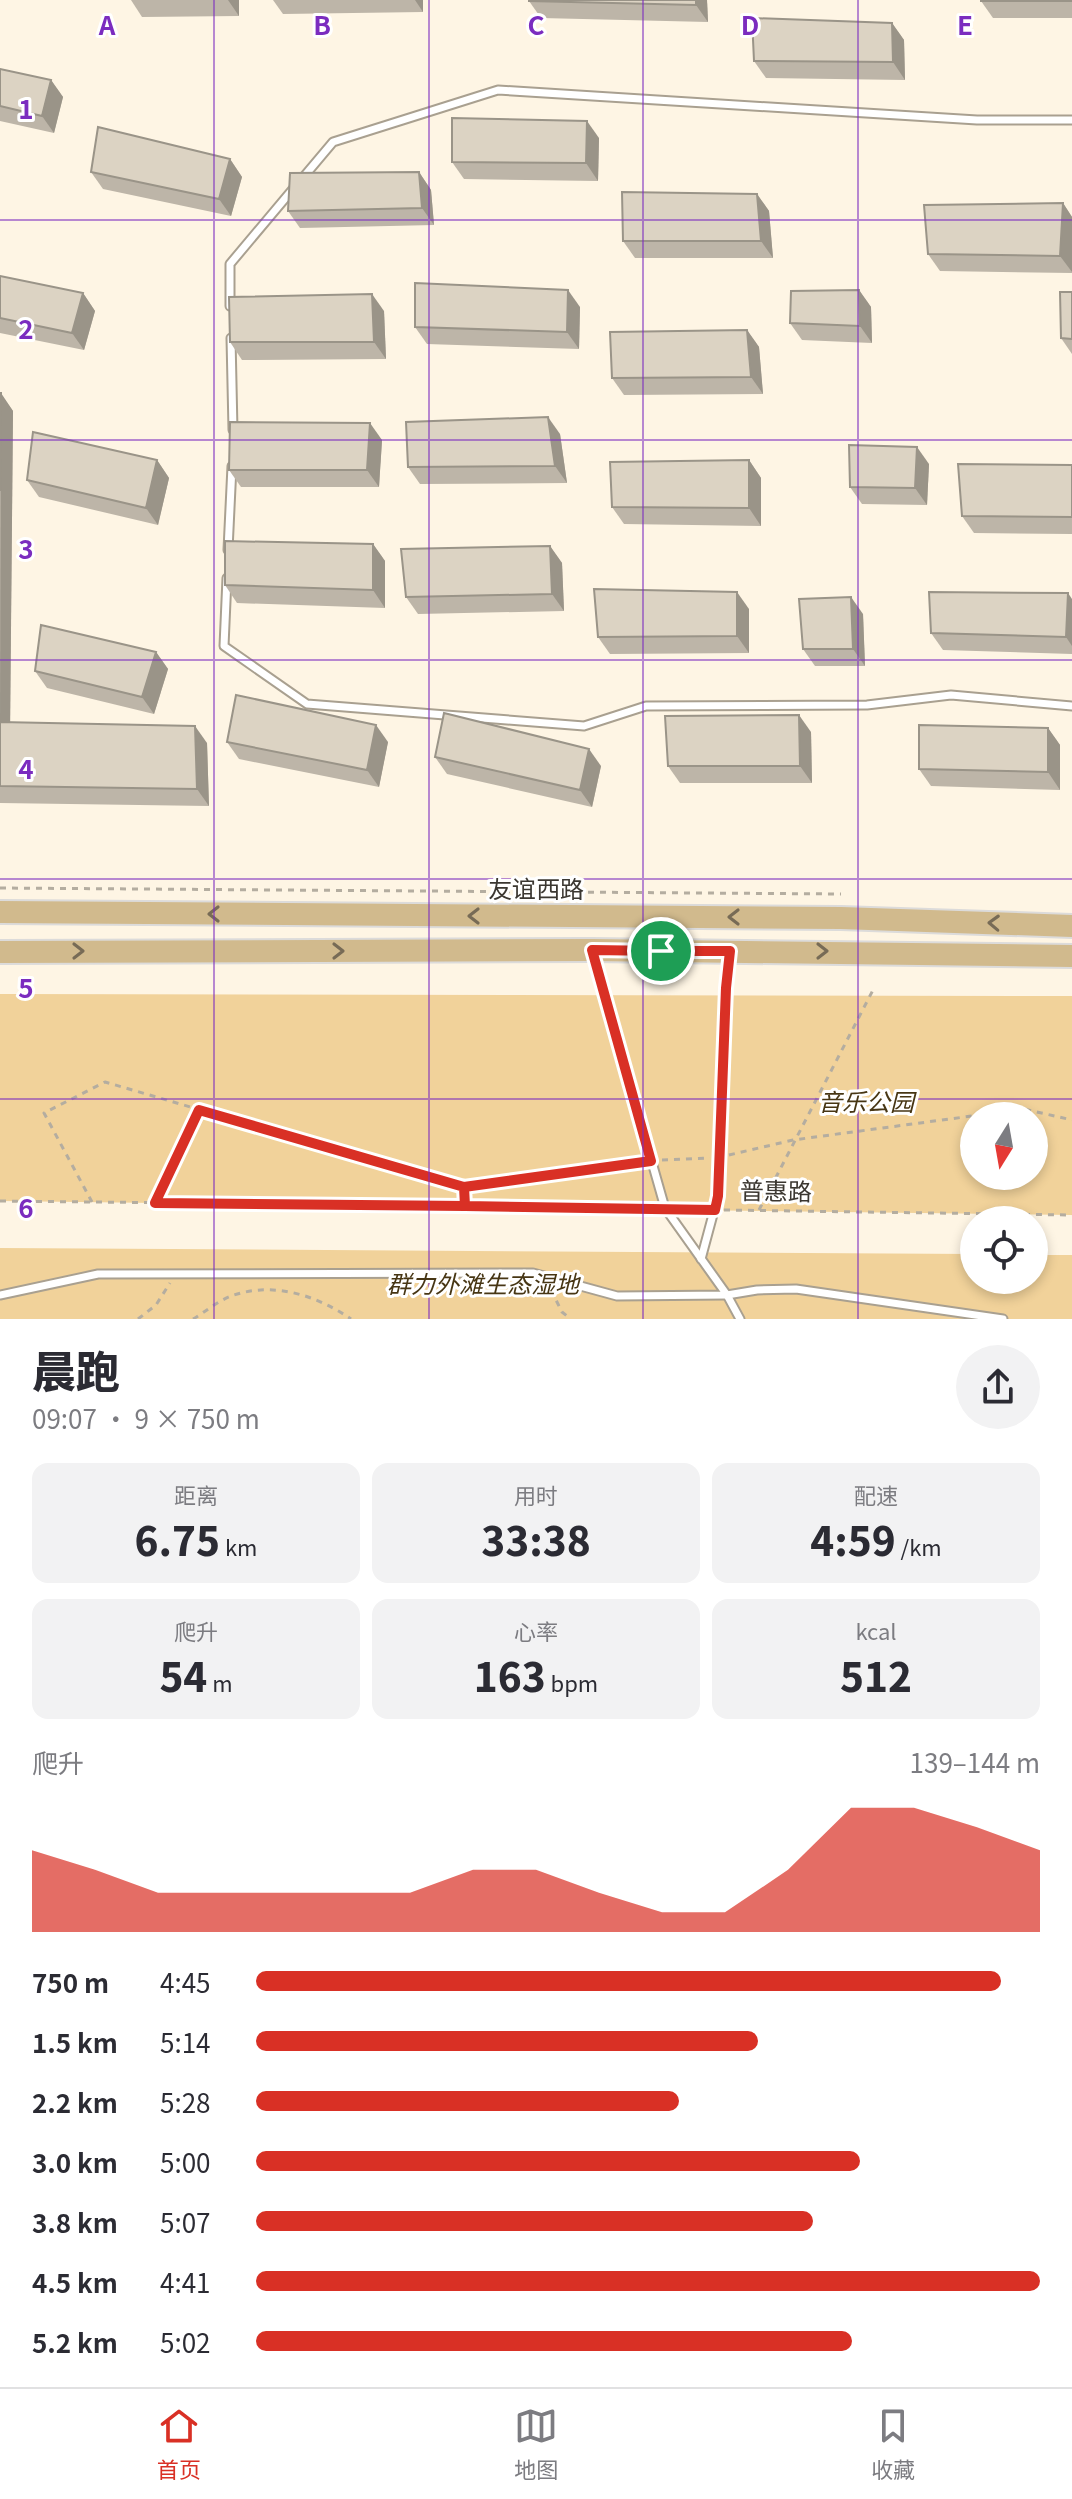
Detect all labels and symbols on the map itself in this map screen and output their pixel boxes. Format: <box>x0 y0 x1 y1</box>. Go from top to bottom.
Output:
text: A <box>98 5 116 42</box>
text: B <box>313 5 331 42</box>
text: C <box>527 5 545 42</box>
text: D <box>741 5 759 42</box>
text: E <box>957 5 973 42</box>
text: 1 <box>18 89 34 126</box>
text: 2 <box>18 309 34 346</box>
text: 3 <box>18 529 34 566</box>
text: 4 <box>18 749 34 786</box>
street label: 友谊西路 <box>488 870 584 905</box>
one-way arrow <box>207 905 220 923</box>
one-way arrow <box>467 907 480 924</box>
one-way arrow <box>727 908 740 926</box>
one-way arrow <box>987 914 1000 932</box>
pin <box>627 917 695 985</box>
one-way arrow <box>72 942 85 960</box>
one-way arrow <box>332 942 345 960</box>
one-way arrow <box>816 942 829 960</box>
text: 5 <box>18 968 34 1005</box>
park label: 音乐公园 <box>818 1083 917 1118</box>
north arrow <box>960 1102 1048 1190</box>
street label: 普惠路 <box>740 1171 812 1208</box>
text: 6 <box>18 1188 34 1225</box>
park label: 群力外滩生态湿地 <box>387 1265 582 1300</box>

